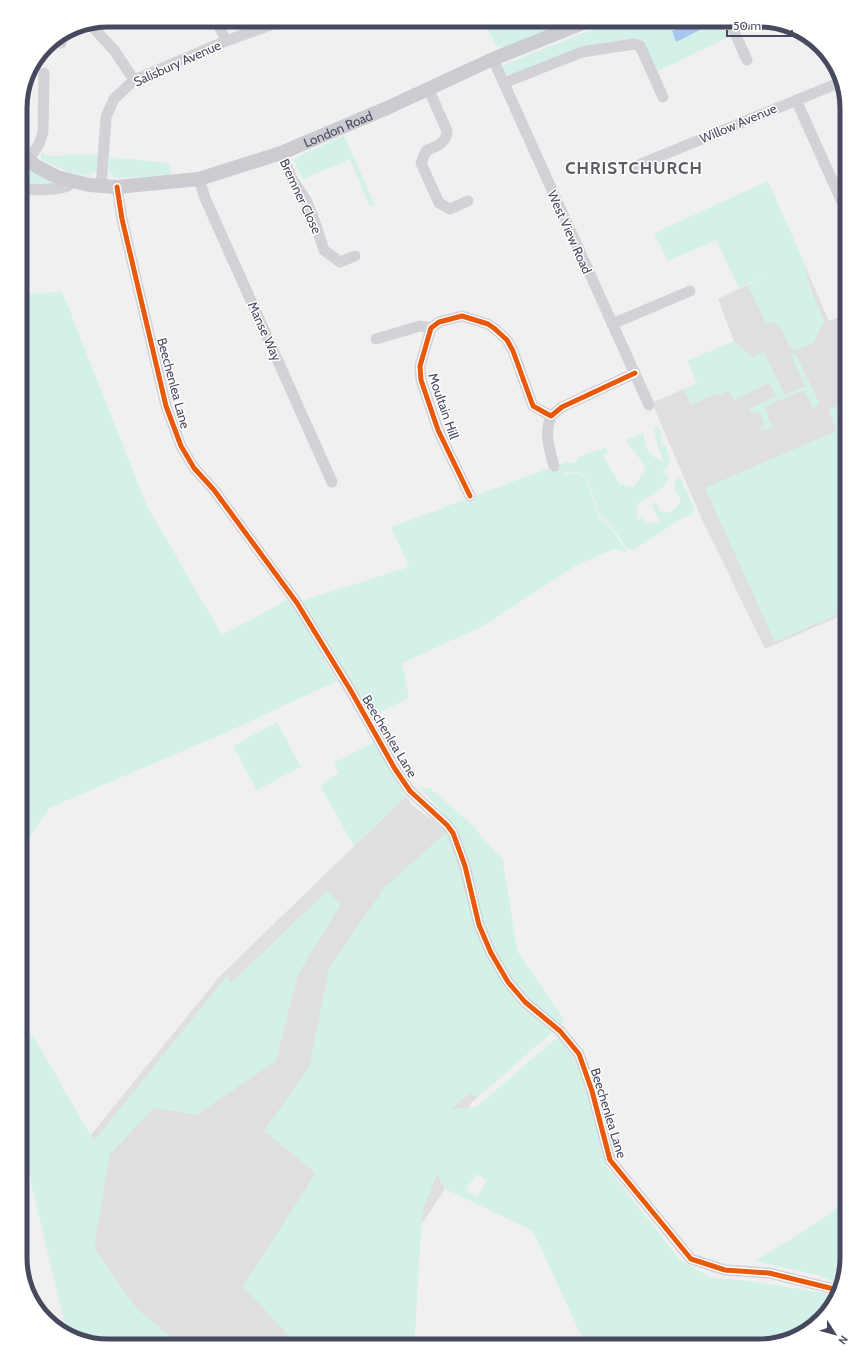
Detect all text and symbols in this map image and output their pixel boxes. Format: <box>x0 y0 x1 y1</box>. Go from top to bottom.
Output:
scale bar <box>727 12 792 38</box>
text: 50 m <box>733 18 761 33</box>
street label: Salisbury Avenue <box>131 36 223 89</box>
street label: Willow Avenue <box>697 100 779 146</box>
street label: London Road <box>301 107 375 151</box>
street label: Bremner Close <box>277 156 325 236</box>
district label: CHRISTCHURCH <box>565 158 703 178</box>
street label: West View Road <box>544 188 596 276</box>
street label: Manse Way <box>245 299 285 364</box>
street label: Beechenlea Lane <box>154 336 194 431</box>
street label: Moultain Hill <box>425 371 463 441</box>
street label: Beechenlea Lane <box>359 692 421 780</box>
street label: Beechenlea Lane <box>588 1066 630 1160</box>
north arrow <box>815 1314 855 1354</box>
text: N <box>835 1333 851 1347</box>

